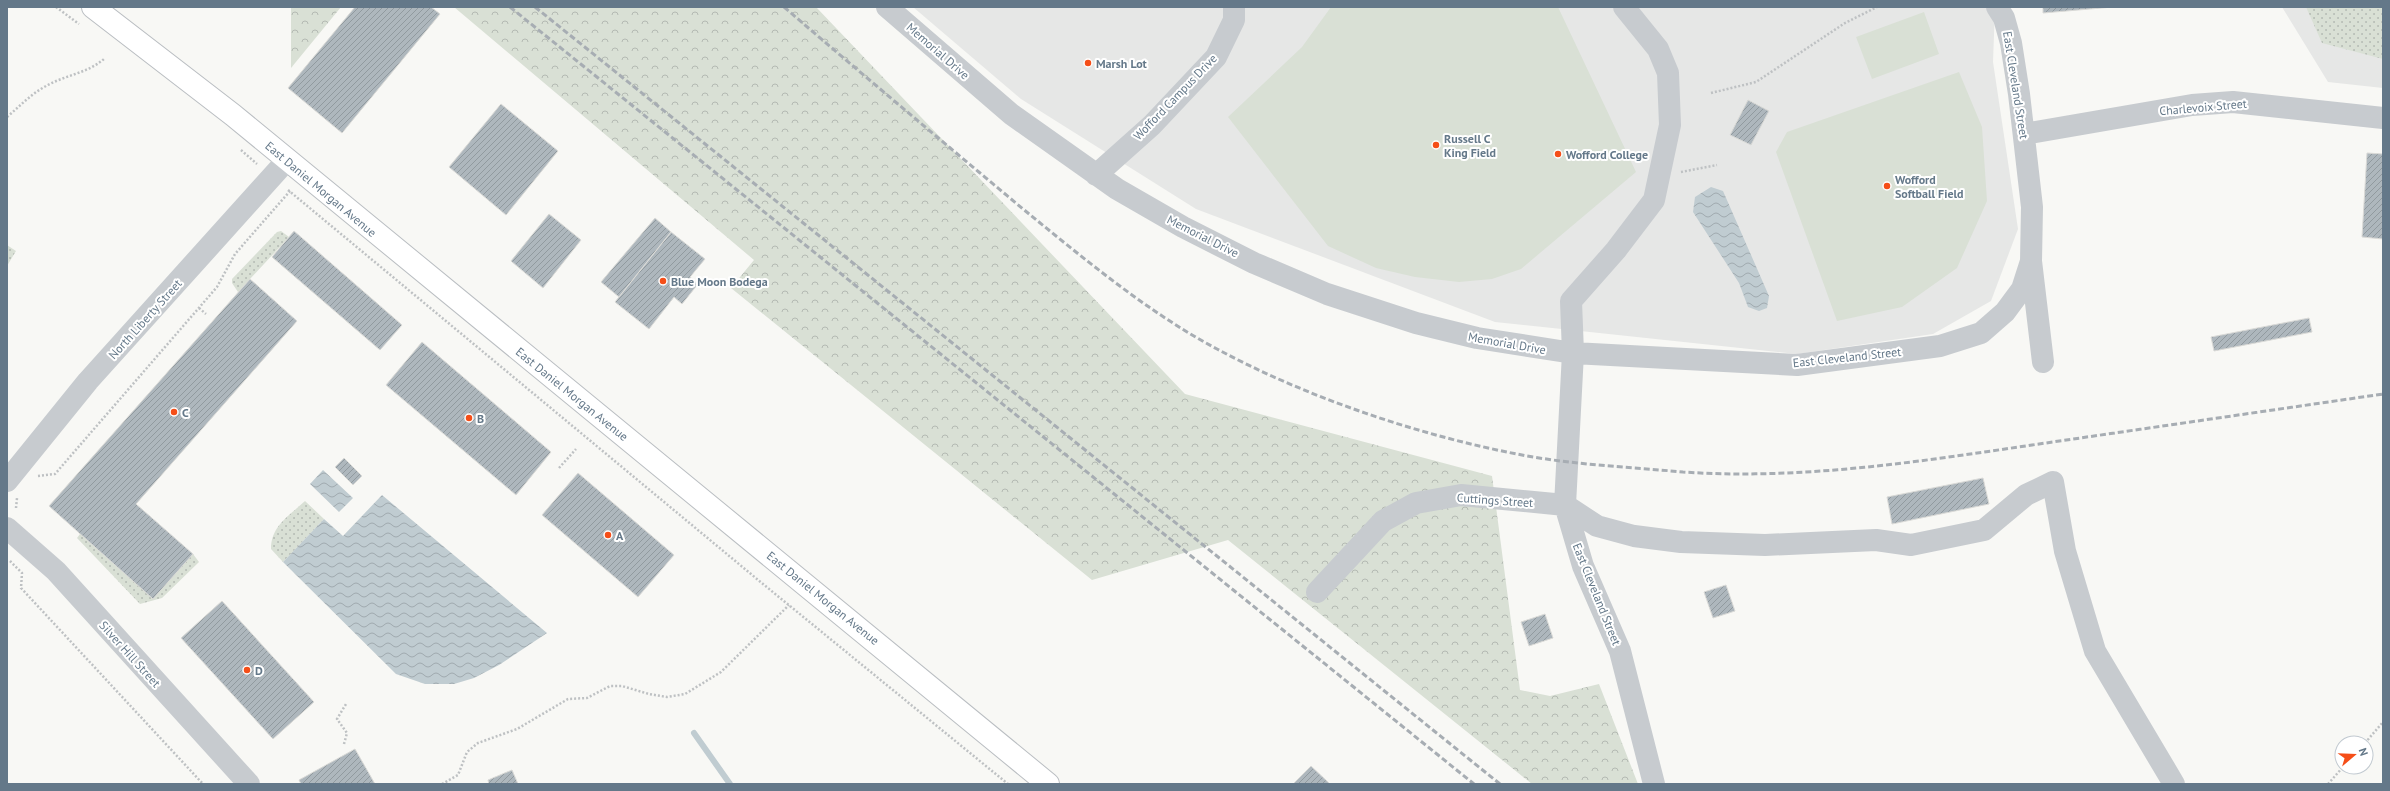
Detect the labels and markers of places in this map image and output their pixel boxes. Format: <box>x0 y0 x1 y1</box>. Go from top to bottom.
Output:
place label: Marsh Lot <box>1096 56 1148 71</box>
marker: Marsh Lot <box>1083 58 1093 68</box>
place label: Russell C King Field <box>1444 131 1496 160</box>
marker: Russell C King Field <box>1431 140 1441 150</box>
place label: Wofford College <box>1566 147 1648 162</box>
marker: Wofford College <box>1553 149 1563 159</box>
place label: Wofford Softball Field <box>1895 172 1964 201</box>
marker: Wofford Softball Field <box>1882 181 1892 191</box>
place label: Blue Moon Bodega <box>671 274 768 289</box>
marker: Blue Moon Bodega <box>658 276 668 286</box>
place label: C <box>182 405 189 420</box>
marker: C <box>169 407 179 417</box>
place label: B <box>477 411 484 426</box>
marker: B <box>464 413 474 423</box>
place label: A <box>616 528 624 543</box>
marker: A <box>603 530 613 540</box>
place label: D <box>255 663 263 678</box>
marker: D <box>242 665 252 675</box>

